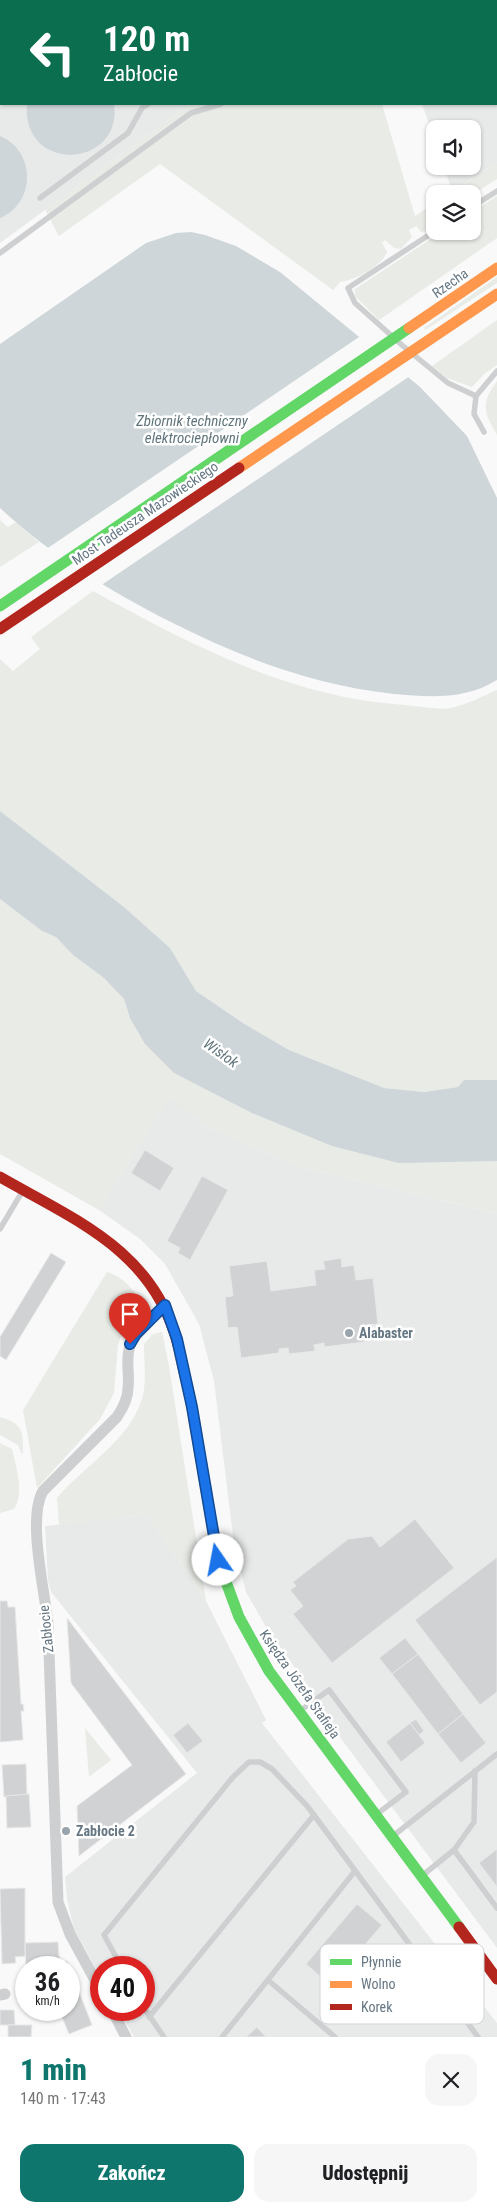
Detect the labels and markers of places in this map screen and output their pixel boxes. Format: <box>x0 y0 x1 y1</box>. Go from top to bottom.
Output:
pin <box>109 1293 151 1344</box>
place label: Alabaster <box>359 1325 413 1341</box>
marker: Alabaster <box>343 1327 355 1339</box>
place label: Zabłocie 2 <box>76 1823 135 1839</box>
marker: Zabłocie 2 <box>60 1825 72 1837</box>

